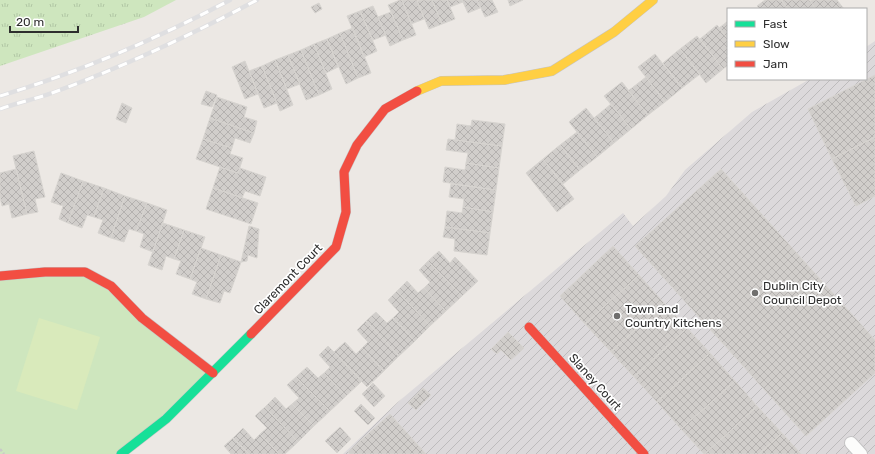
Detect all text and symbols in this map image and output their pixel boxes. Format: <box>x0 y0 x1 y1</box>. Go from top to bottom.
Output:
scale bar <box>10 8 78 34</box>
legend <box>727 8 867 80</box>
text: 20 m <box>16 15 44 29</box>
text: Fast <box>763 17 787 31</box>
text: Slow <box>763 37 790 51</box>
text: Jam <box>763 57 788 71</box>
street label: Claremont Court <box>251 241 325 317</box>
place label: Dublin City Council Depot <box>763 279 842 307</box>
marker: Dublin City Council Depot <box>750 288 760 298</box>
place label: Town and Country Kitchens <box>625 302 722 330</box>
marker: Town and Country Kitchens <box>612 311 622 321</box>
street label: Slaney Court <box>566 351 624 413</box>

